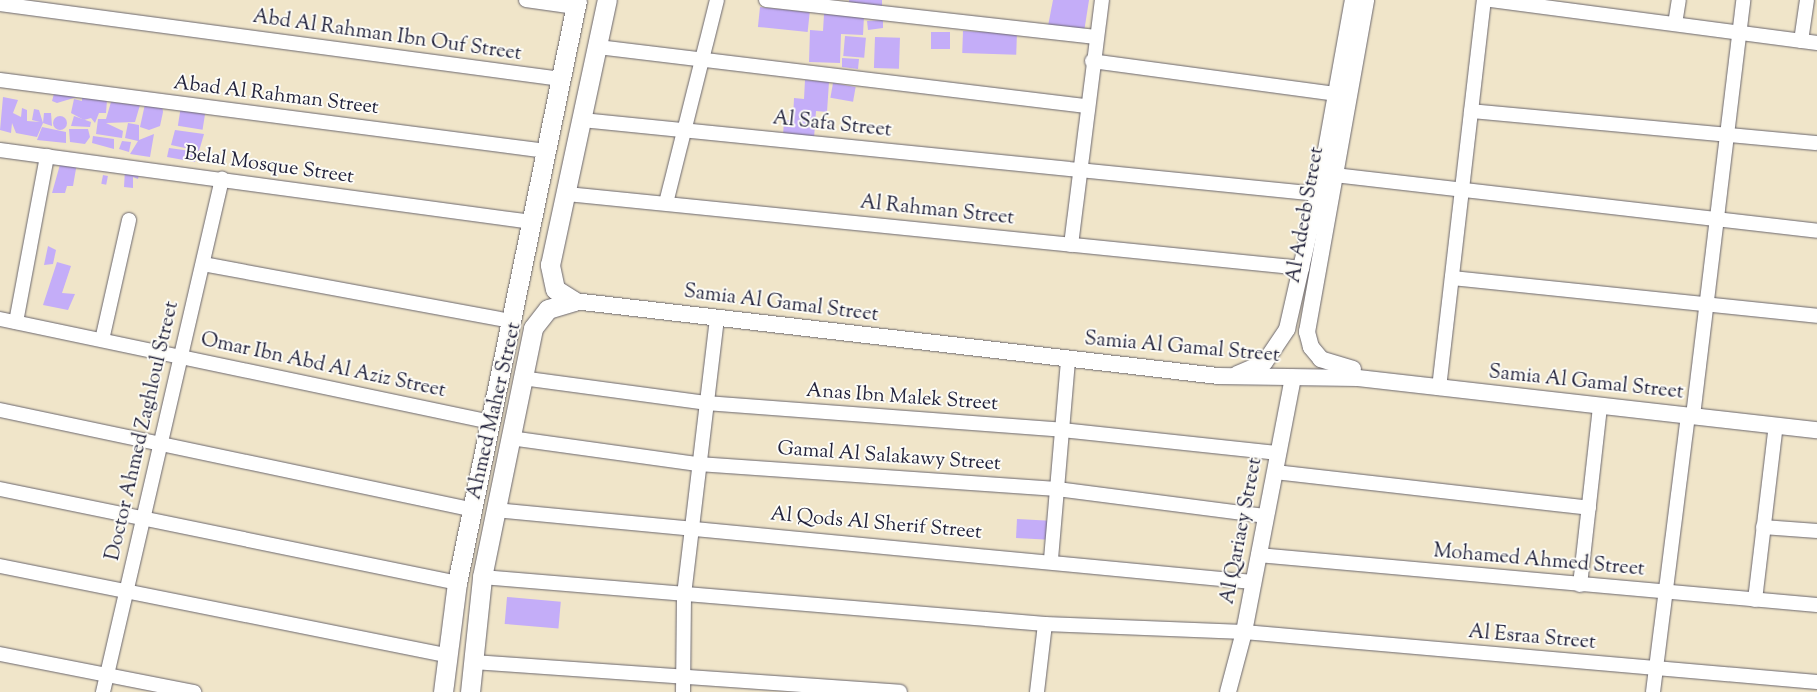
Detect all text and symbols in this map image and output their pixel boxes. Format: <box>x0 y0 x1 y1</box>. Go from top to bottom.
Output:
street label: Abd Al Rahman Ibn Ouf Street <box>251 5 523 67</box>
street label: Abad Al Rahman Street <box>172 72 380 120</box>
street label: Al Safa Street <box>771 107 893 143</box>
street label: Belal Mosque Street <box>183 142 355 190</box>
street label: Al Adeeb Street <box>1282 145 1330 285</box>
street label: Al Rahman Street <box>859 191 1015 231</box>
street label: Samia Al Gamal Street <box>682 280 880 328</box>
street label: Doctor Ahmed Zaghloul Street <box>101 299 185 563</box>
street label: Ahmed Maher Street <box>463 320 527 502</box>
street label: Omar Ibn Abd Al Aziz Street <box>198 328 448 404</box>
street label: Samia Al Gamal Street <box>1083 328 1281 368</box>
street label: Samia Al Gamal Street <box>1487 361 1685 405</box>
street label: Anas Ibn Malek Street <box>805 379 999 417</box>
street label: Gamal Al Salakawy Street <box>777 437 1001 477</box>
street label: Al Qariaey Street <box>1216 456 1268 606</box>
street label: Al Qods Al Sherif Street <box>769 503 983 545</box>
street label: Mohamed Ahmed Street <box>1432 540 1646 582</box>
street label: Al Esraa Street <box>1467 620 1597 656</box>

